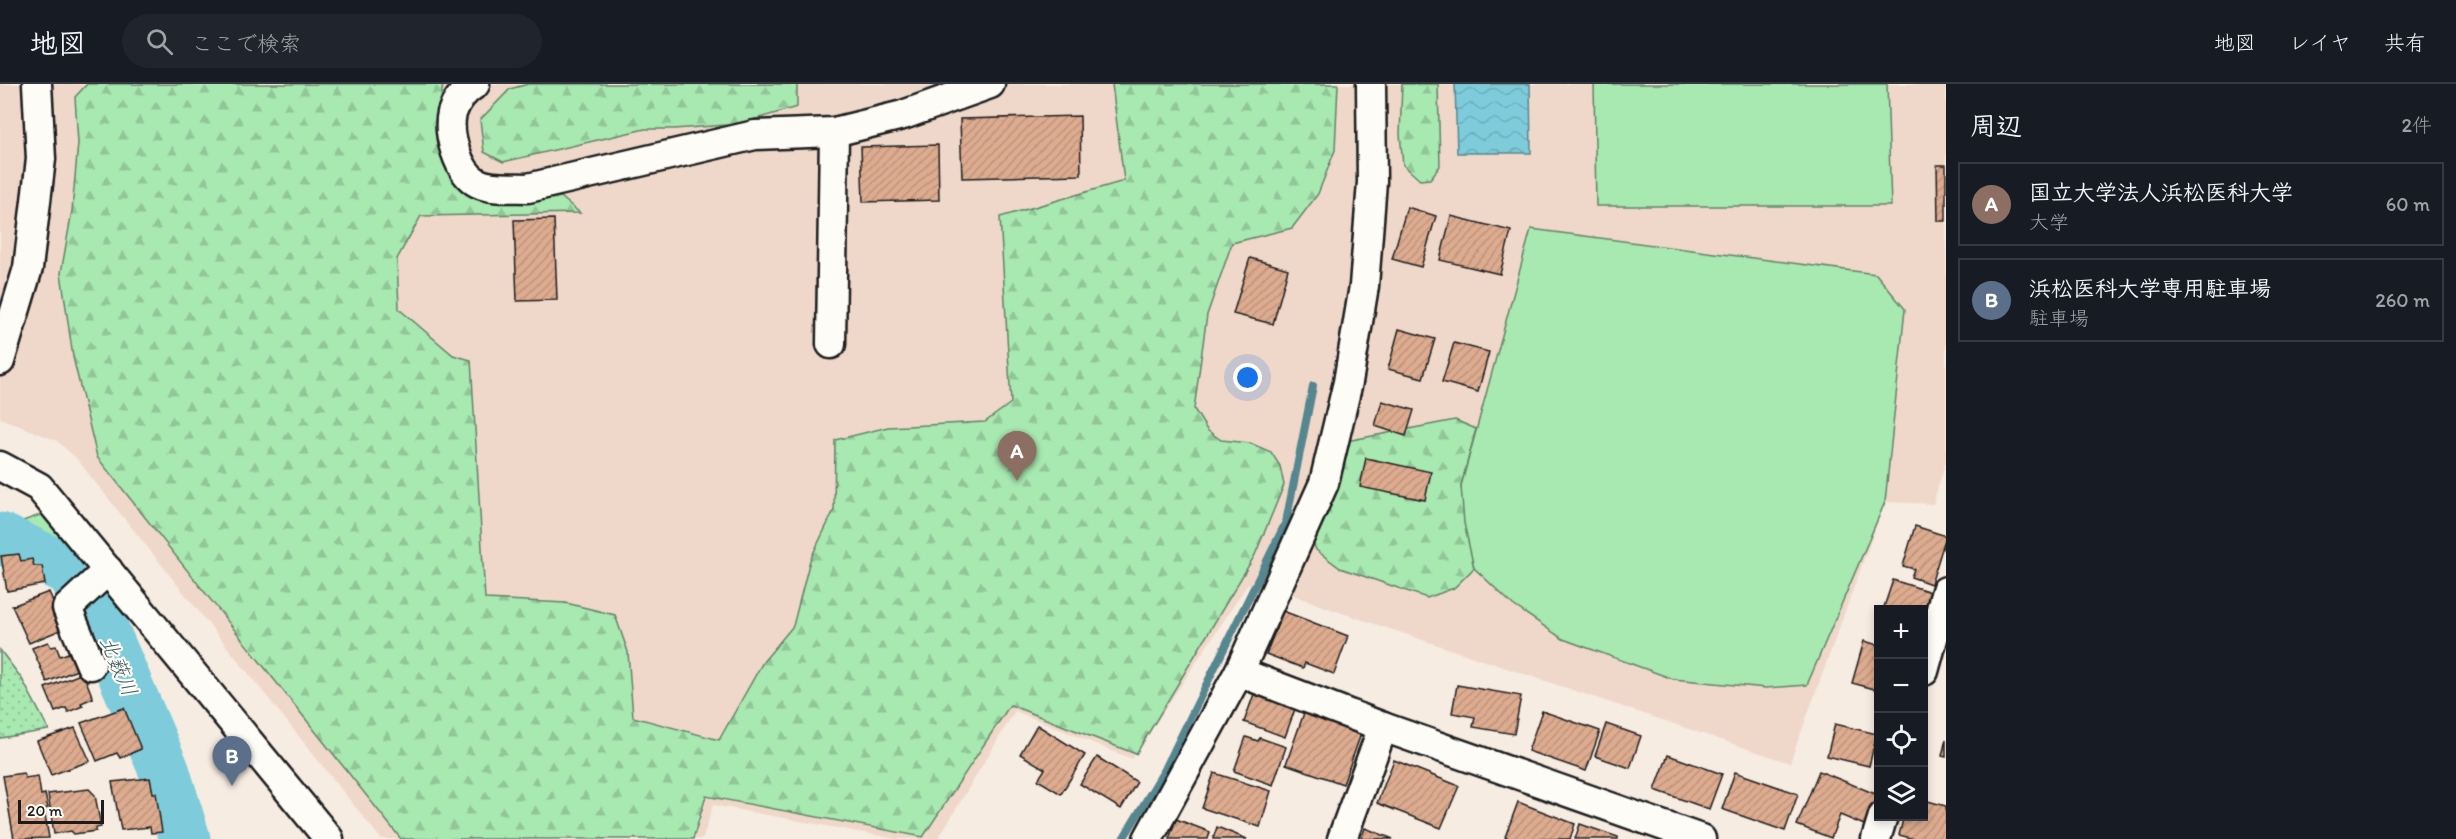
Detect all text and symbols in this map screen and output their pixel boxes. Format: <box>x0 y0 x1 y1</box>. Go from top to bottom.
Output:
search box <box>122 14 542 68</box>
icon: search <box>143 25 176 58</box>
text: 地図 <box>30 26 86 60</box>
text: ここで検索 <box>191 30 301 57</box>
text: 地図 <box>2214 30 2256 55</box>
text: レイヤ <box>2289 30 2351 55</box>
text: 共有 <box>2384 30 2426 55</box>
text: 周辺 <box>1970 110 2022 142</box>
text: 2件 <box>2401 113 2432 137</box>
text: 国立大学法人浜松医科大学 <box>2029 179 2293 206</box>
text: A <box>1985 192 1998 216</box>
text: 60 m <box>2386 192 2430 216</box>
text: 大学 <box>2029 210 2069 234</box>
text: 浜松医科大学専用駐車場 <box>2029 275 2271 302</box>
text: B <box>1985 288 1998 312</box>
text: 260 m <box>2375 288 2430 312</box>
text: 駐車場 <box>2029 306 2089 330</box>
your location <box>1233 363 1262 392</box>
pin: A <box>998 432 1036 481</box>
map controls <box>1874 605 1928 821</box>
button: + <box>1874 605 1928 659</box>
water label: 北薮川 <box>95 632 143 700</box>
button: − <box>1874 659 1928 713</box>
button: locate <box>1874 713 1928 767</box>
pin: B <box>212 736 252 786</box>
button: layers <box>1874 767 1928 821</box>
scale bar <box>18 797 104 824</box>
text: 20 m <box>27 801 62 820</box>

